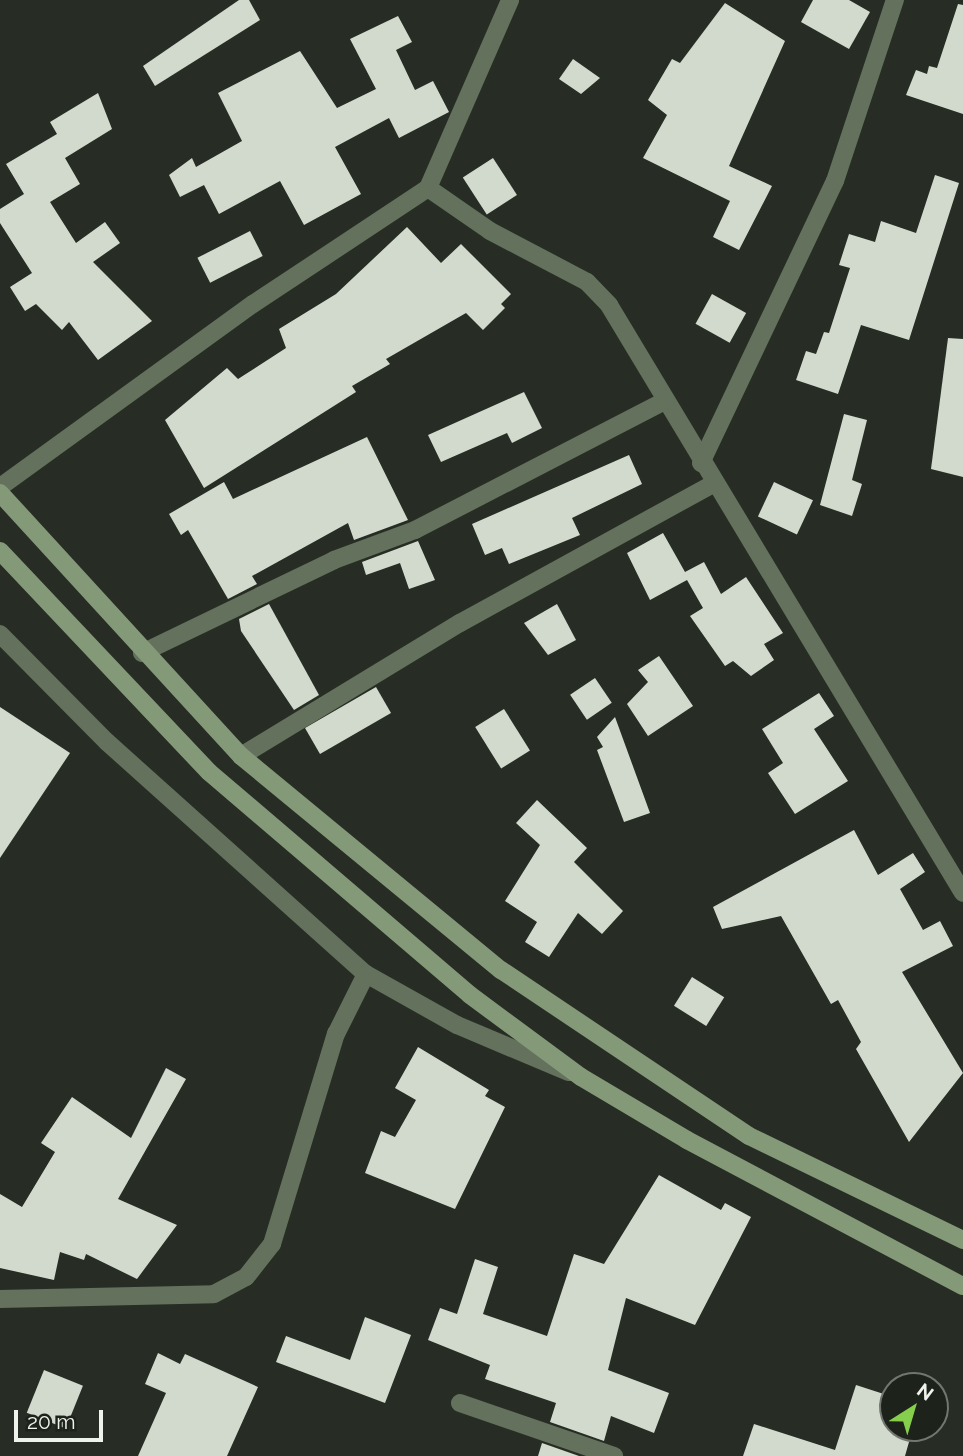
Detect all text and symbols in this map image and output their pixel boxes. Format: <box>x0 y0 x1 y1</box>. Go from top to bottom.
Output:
north arrow <box>879 1372 949 1442</box>
text: N <box>913 1379 938 1405</box>
scale bar <box>18 1396 107 1440</box>
text: 20 m <box>27 1409 75 1434</box>

